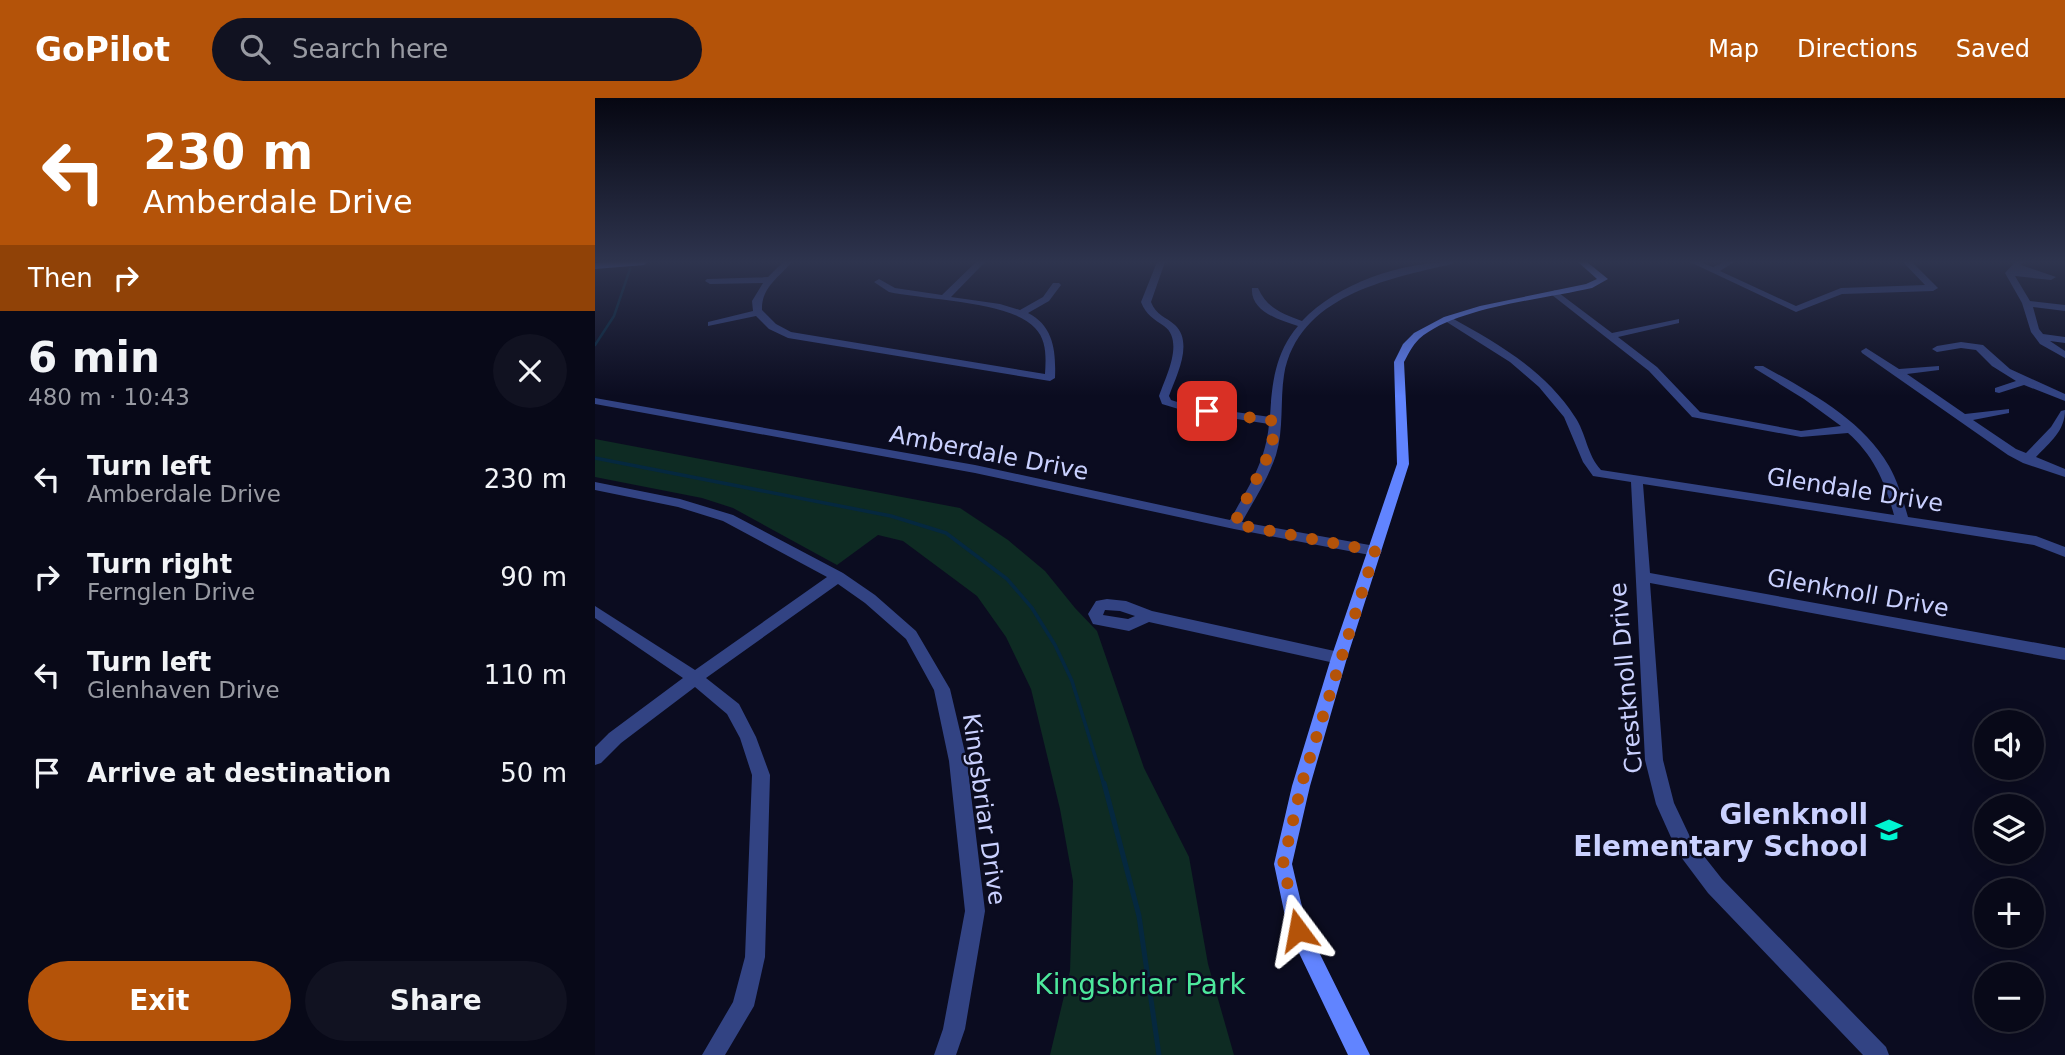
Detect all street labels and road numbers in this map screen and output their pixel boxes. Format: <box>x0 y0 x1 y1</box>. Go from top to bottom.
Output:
street label: Amberdale Drive <box>887 420 1091 486</box>
street label: Glendale Drive <box>1765 462 1945 518</box>
street label: Glenknoll Drive <box>1765 563 1951 623</box>
street label: Crestknoll Drive <box>1604 581 1648 775</box>
street label: Kingsbriar Drive <box>957 711 1011 907</box>

